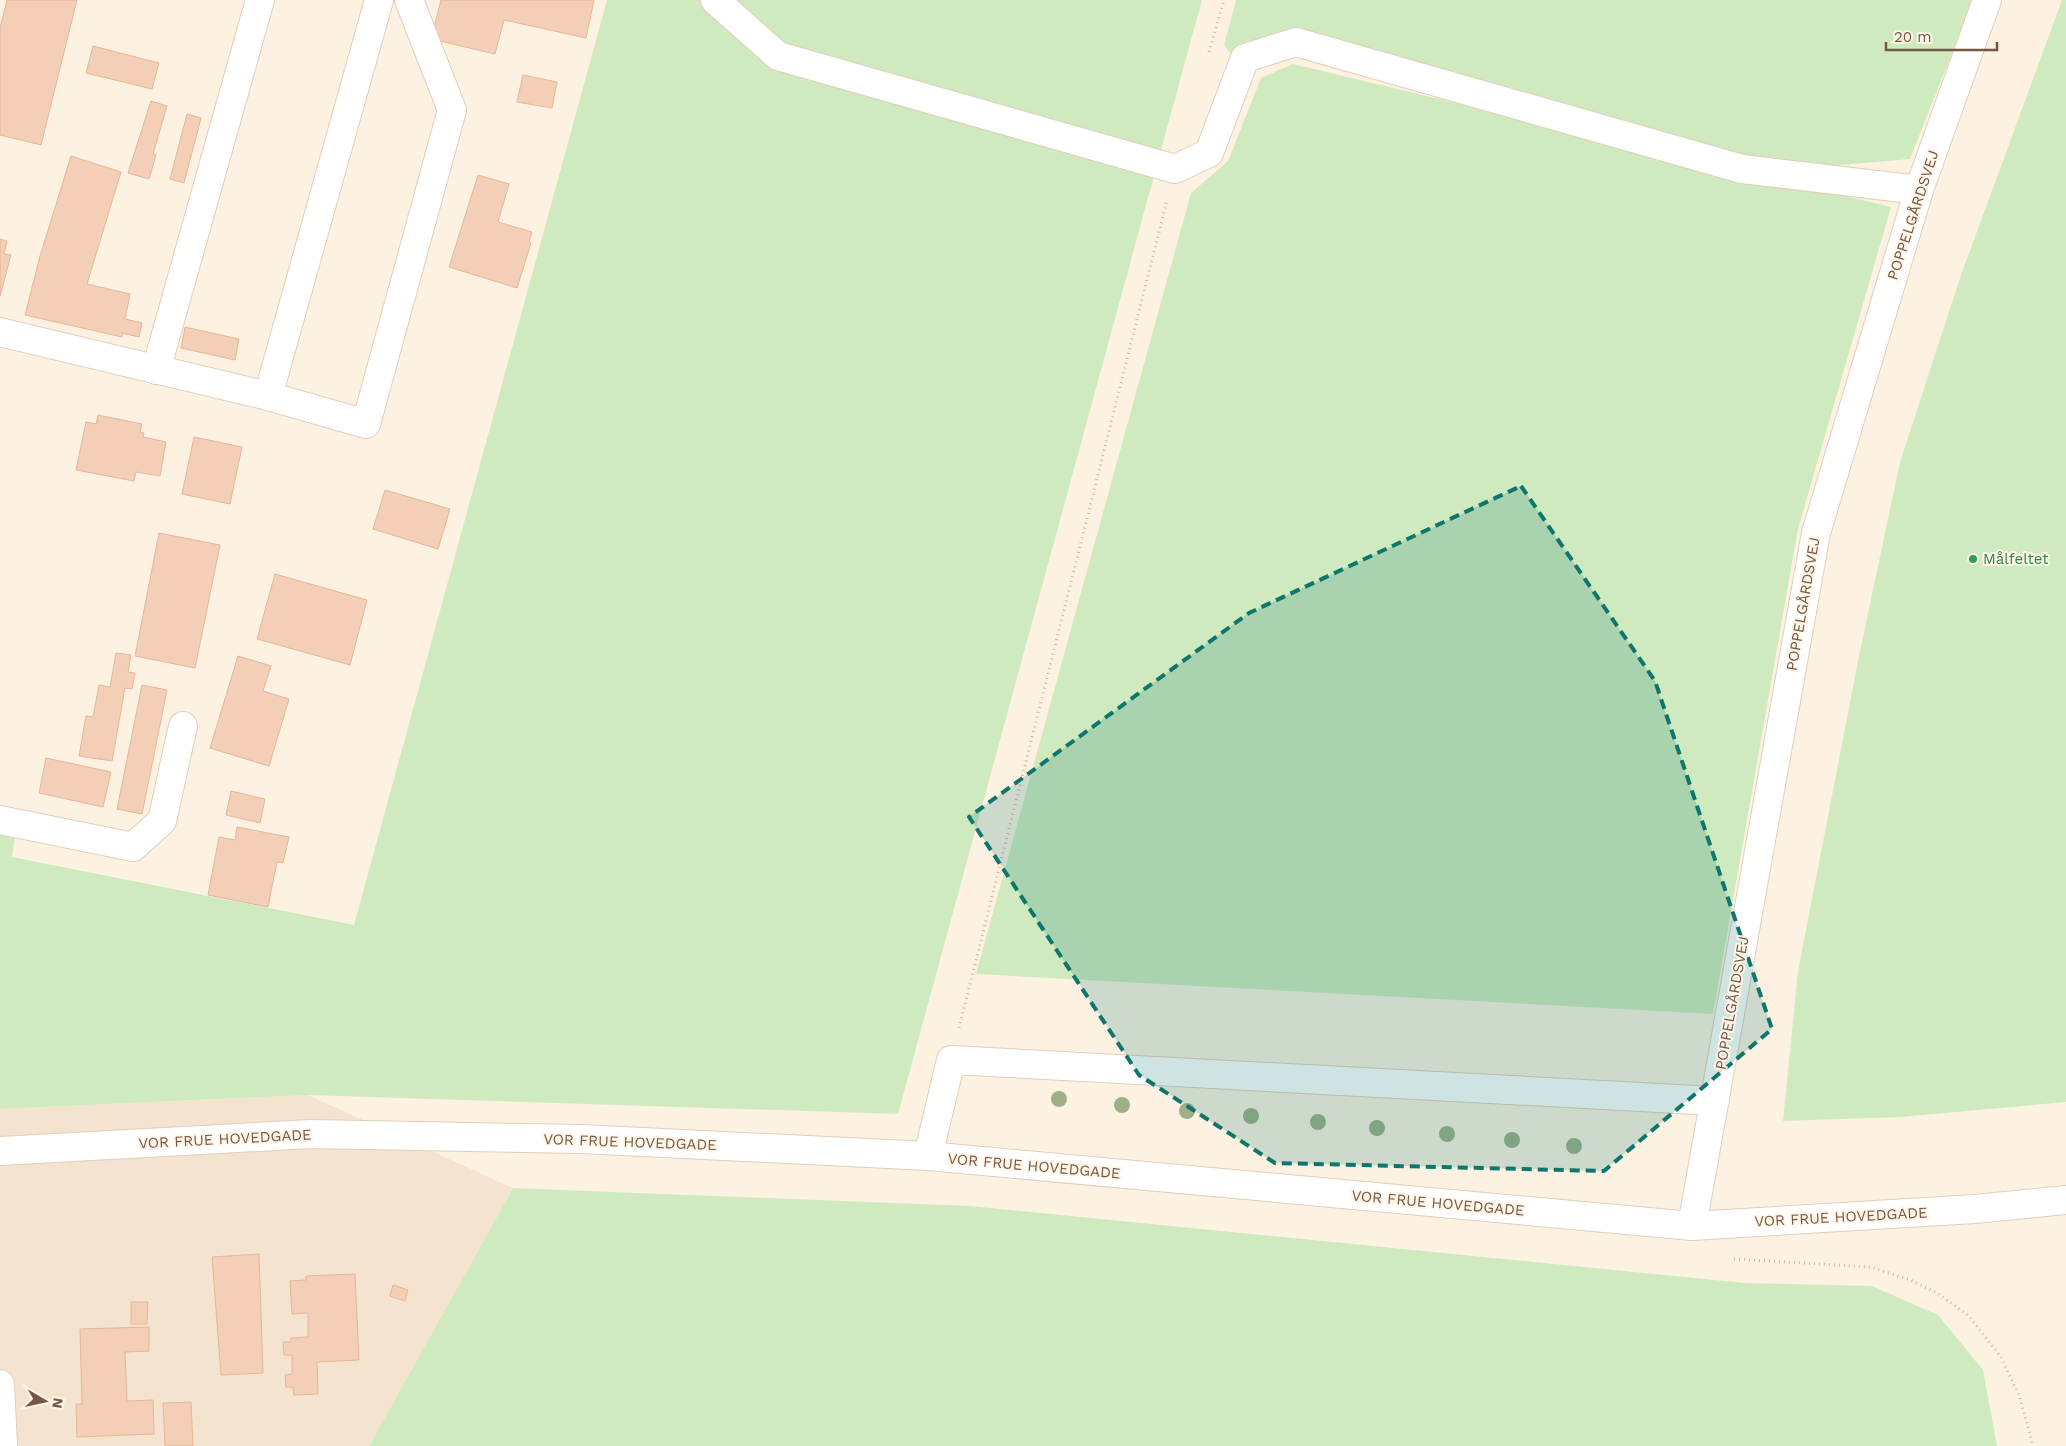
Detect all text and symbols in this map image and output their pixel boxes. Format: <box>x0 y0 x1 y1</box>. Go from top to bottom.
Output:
scale bar <box>1886 20 1997 52</box>
text: 20 m <box>1894 28 1932 46</box>
street label: POPPELGÅRDSVEJ <box>1884 148 1942 282</box>
street label: POPPELGÅRDSVEJ <box>1782 536 1824 672</box>
place label: Målfeltet <box>1983 550 2049 568</box>
marker: Målfeltet <box>1967 553 1979 565</box>
street label: POPPELGÅRDSVEJ <box>1711 935 1753 1071</box>
street label: VOR FRUE HOVEDGADE <box>138 1125 312 1153</box>
street label: VOR FRUE HOVEDGADE <box>543 1130 717 1154</box>
street label: VOR FRUE HOVEDGADE <box>947 1149 1121 1183</box>
street label: VOR FRUE HOVEDGADE <box>1351 1186 1525 1220</box>
street label: VOR FRUE HOVEDGADE <box>1754 1203 1928 1231</box>
north arrow <box>20 1376 70 1426</box>
text: N <box>49 1397 67 1409</box>

